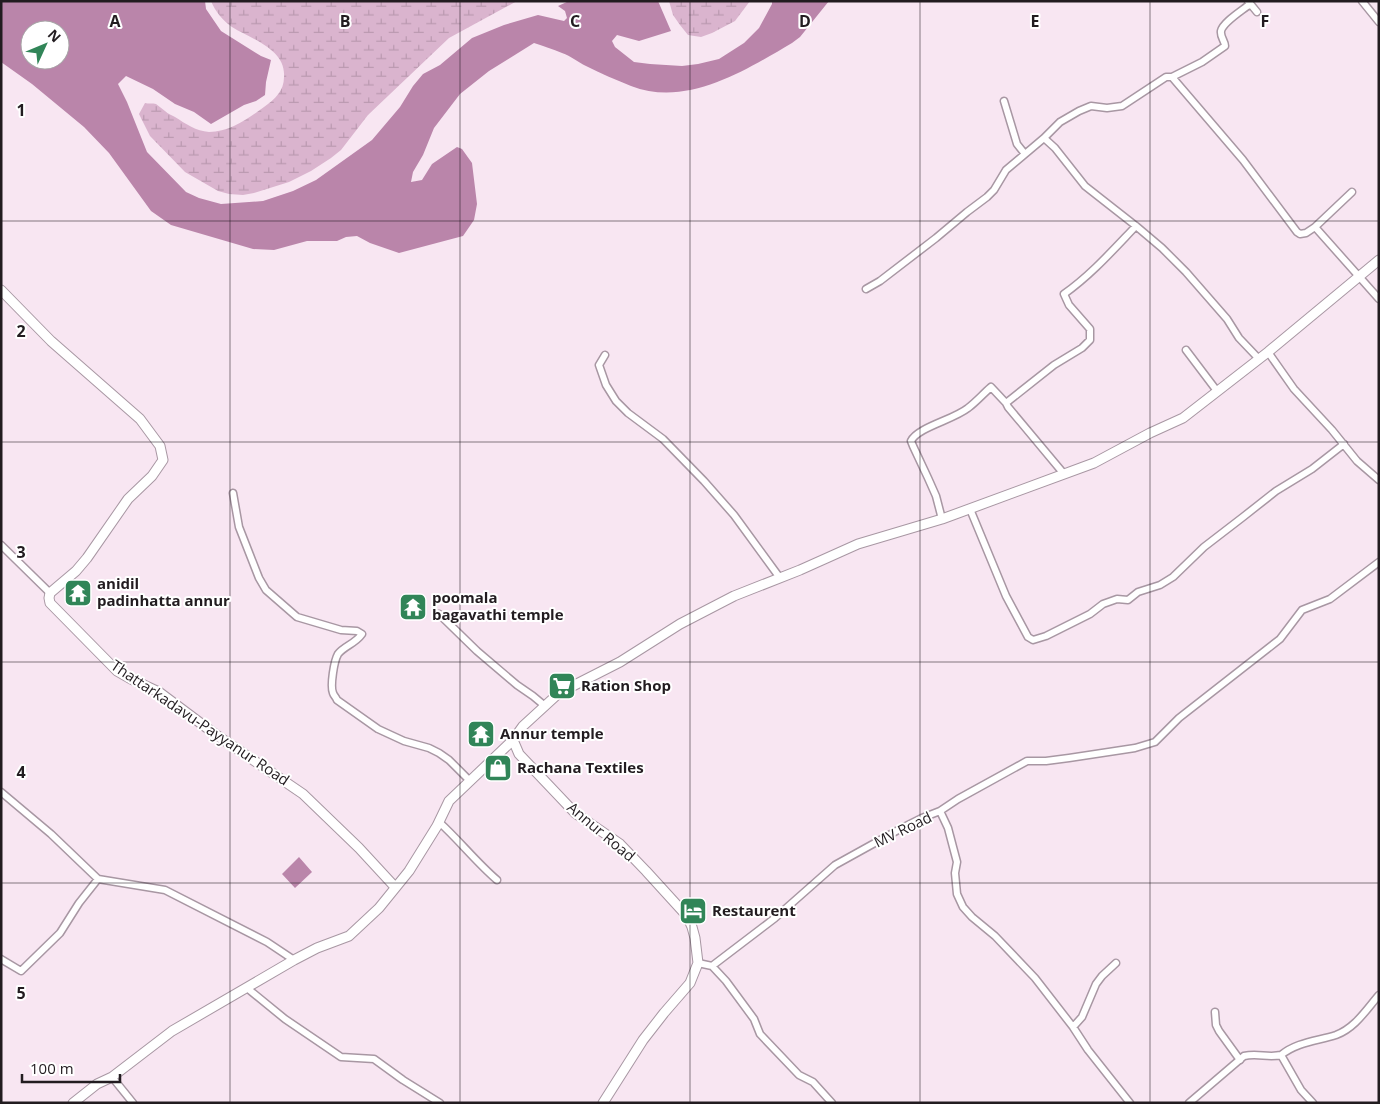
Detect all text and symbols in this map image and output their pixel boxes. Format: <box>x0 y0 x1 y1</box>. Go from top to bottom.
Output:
text: A <box>109 10 121 32</box>
text: B <box>340 10 350 32</box>
text: C <box>570 10 580 32</box>
text: D <box>799 10 811 32</box>
text: E <box>1031 10 1040 32</box>
text: F <box>1261 10 1269 32</box>
north arrow <box>20 20 70 70</box>
text: N <box>44 25 66 46</box>
text: 1 <box>16 99 26 121</box>
text: 2 <box>16 320 26 342</box>
text: 3 <box>16 541 26 563</box>
place label: anidil padinhatta annur <box>97 573 230 610</box>
temple icon: anidil padinhatta annur <box>63 578 93 608</box>
place label: poomala bagavathi temple <box>432 587 564 624</box>
temple icon: poomala bagavathi temple <box>398 592 428 622</box>
street label: Thattarkadavu-Payyanur Road <box>107 655 294 789</box>
supermarket icon: Ration Shop <box>547 671 577 701</box>
place label: Ration Shop <box>581 675 671 695</box>
temple icon: Annur temple <box>466 719 496 749</box>
place label: Annur temple <box>500 723 604 743</box>
shop icon: Rachana Textiles <box>483 753 513 783</box>
place label: Rachana Textiles <box>517 757 644 777</box>
text: 4 <box>16 761 26 783</box>
street label: Annur Road <box>563 797 640 866</box>
street label: MV Road <box>870 806 935 852</box>
hotel icon: Restaurent <box>678 896 708 926</box>
place label: Restaurent <box>712 900 796 920</box>
text: 5 <box>16 982 26 1004</box>
scale bar <box>22 1052 120 1084</box>
text: 100 m <box>30 1058 74 1078</box>

